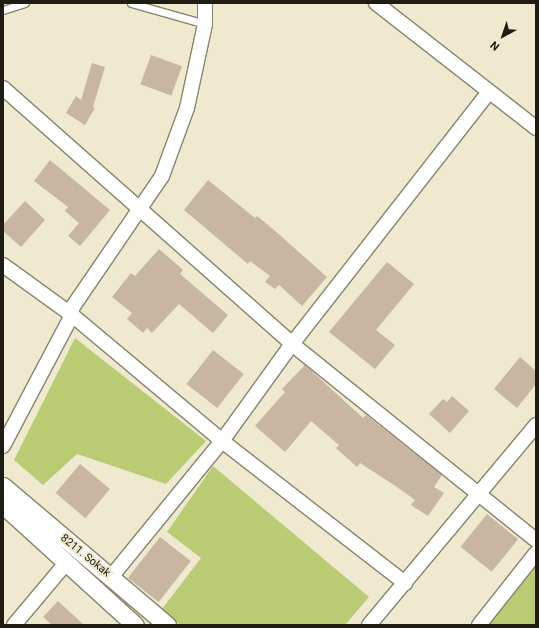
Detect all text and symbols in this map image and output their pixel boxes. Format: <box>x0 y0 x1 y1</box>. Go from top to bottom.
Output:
north arrow <box>483 16 523 56</box>
text: N <box>488 38 502 53</box>
street label: 8211. Sokak <box>57 532 113 580</box>

